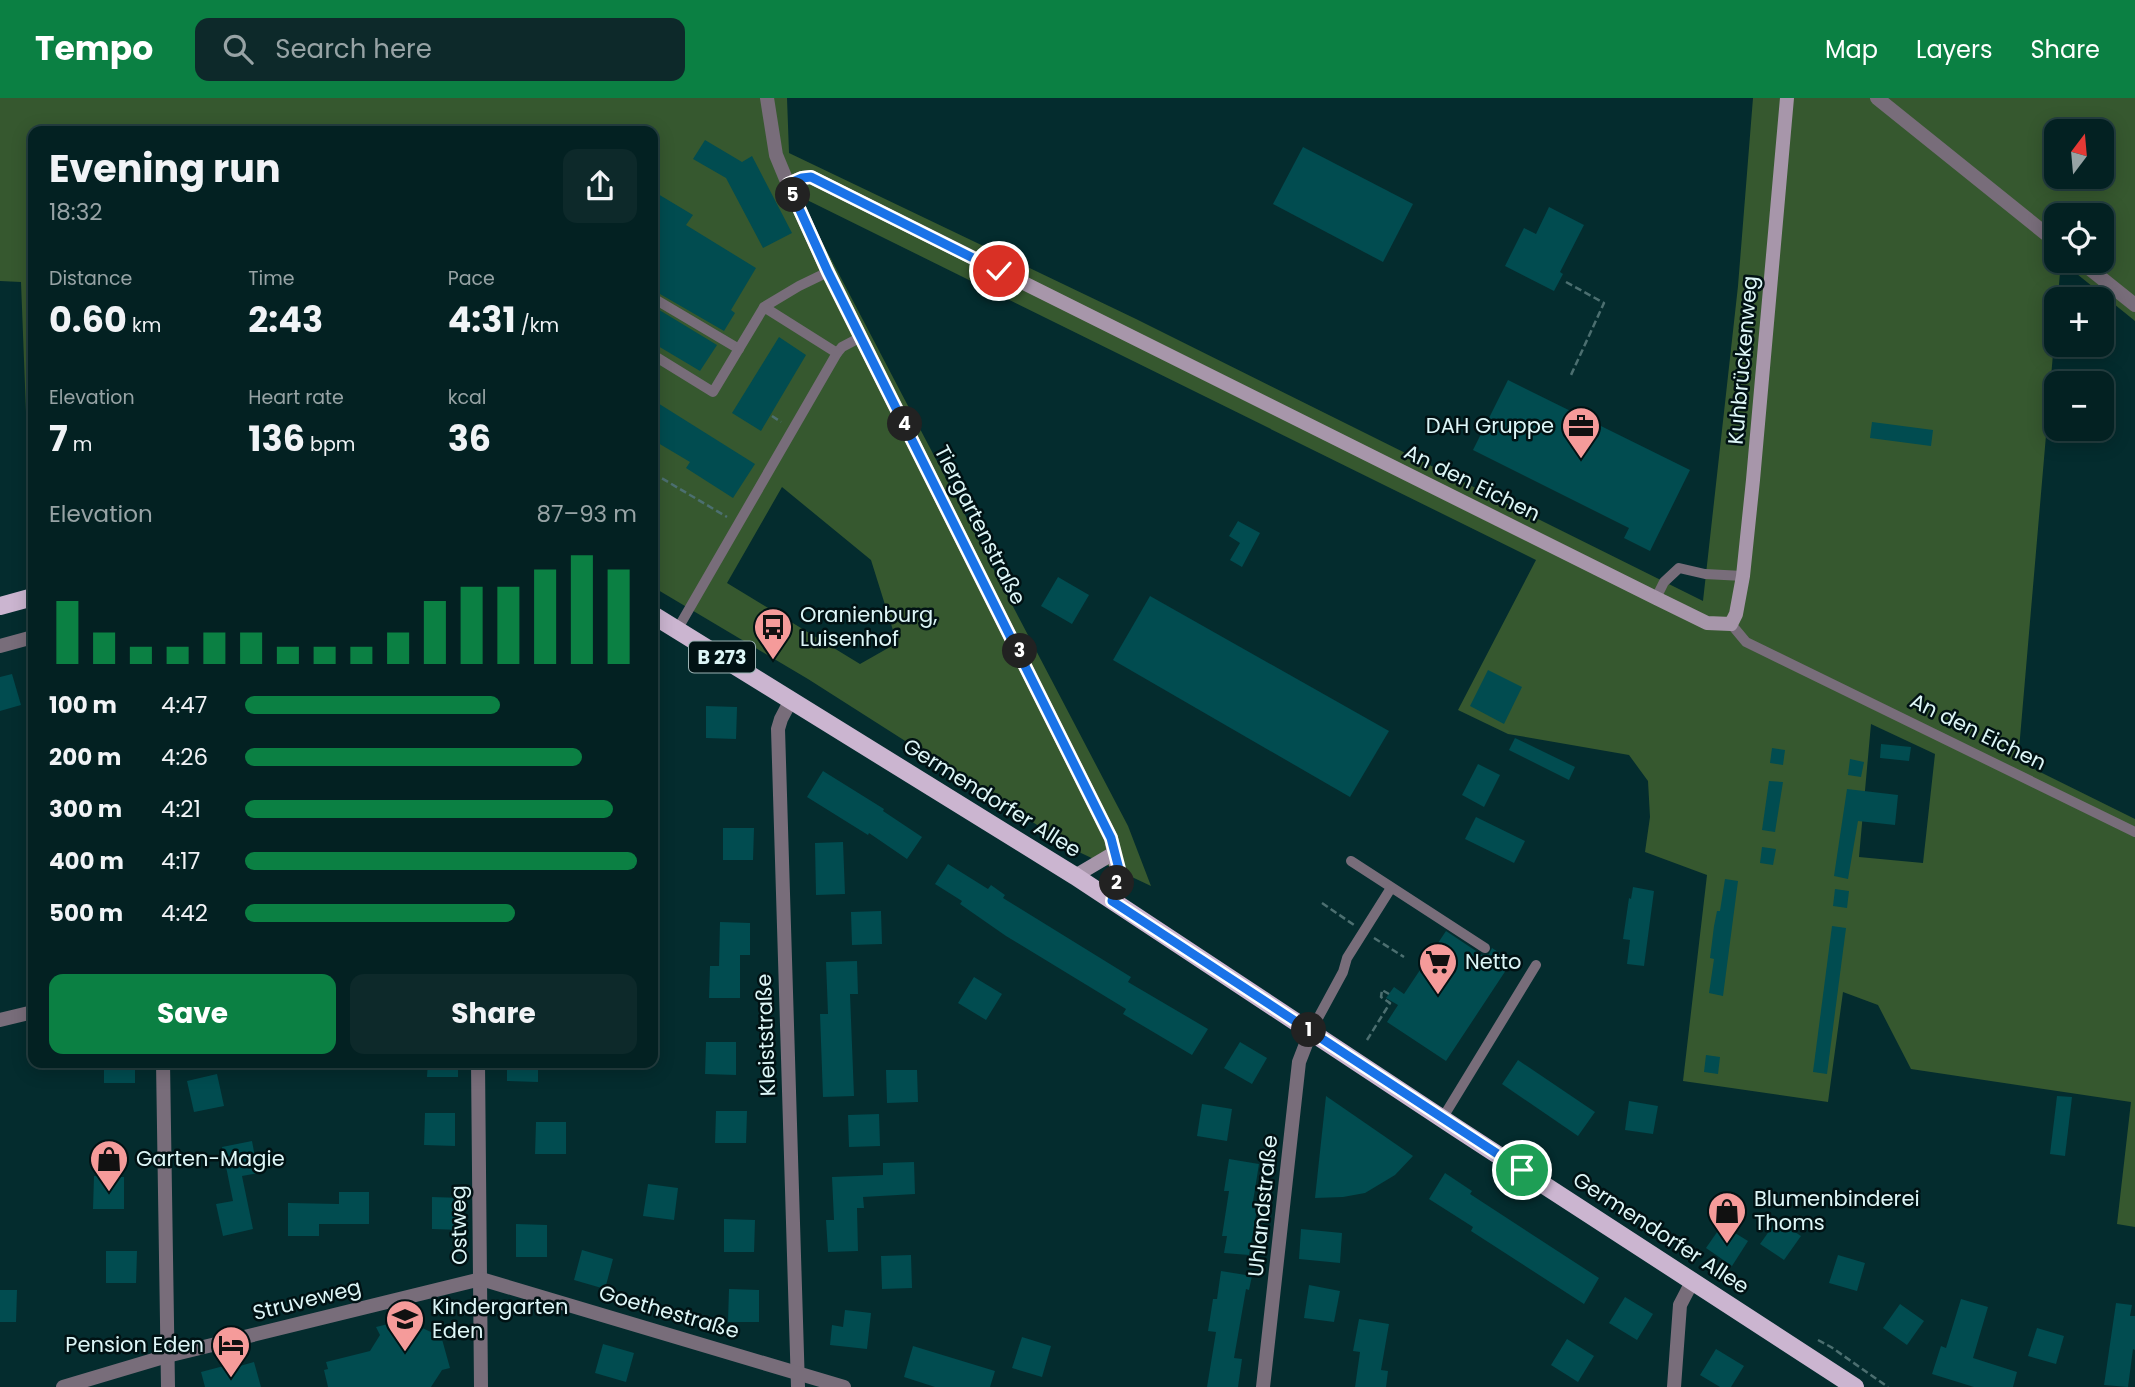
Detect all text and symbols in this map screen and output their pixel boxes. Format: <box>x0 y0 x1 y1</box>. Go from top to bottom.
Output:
search box <box>195 18 685 81</box>
text: Tempo <box>35 25 153 72</box>
icon: search <box>219 30 257 68</box>
text: Search here <box>275 31 432 67</box>
text: Map <box>1825 33 1878 66</box>
text: Layers <box>1916 33 1992 66</box>
text: Share <box>2030 33 2100 66</box>
north arrow <box>2044 119 2114 189</box>
map controls <box>2044 119 2114 441</box>
text: Evening run <box>49 142 281 195</box>
button: share <box>563 149 637 223</box>
pin: 5 <box>776 178 810 212</box>
text: 5 <box>786 181 799 208</box>
text: 18:32 <box>49 196 103 228</box>
button: locate <box>2044 203 2114 273</box>
pin <box>969 241 1029 301</box>
icon: check <box>980 252 1018 290</box>
text: Distance <box>49 265 132 292</box>
text: Time <box>248 265 295 292</box>
text: Pace <box>448 265 495 292</box>
street label: Kuhbrückenweg <box>1721 274 1764 446</box>
button: + <box>2044 287 2114 357</box>
text: 0.60 <box>49 295 127 344</box>
text: 2:43 <box>248 295 323 344</box>
text: 4:31 <box>448 295 516 344</box>
text: km <box>127 312 161 339</box>
text: /km <box>516 312 559 339</box>
button: − <box>2044 371 2114 441</box>
text: Elevation <box>49 384 135 411</box>
text: Heart rate <box>248 384 344 411</box>
text: kcal <box>448 384 487 411</box>
office icon: DAH Gruppe <box>1560 405 1602 460</box>
pin: 4 <box>888 406 922 442</box>
text: 4 <box>898 410 911 437</box>
place label: DAH Gruppe <box>1426 411 1554 440</box>
text: 7 <box>49 414 68 463</box>
text: 136 <box>248 414 305 463</box>
text: 36 <box>448 414 491 463</box>
text: m <box>68 431 92 458</box>
text: bpm <box>305 431 355 458</box>
street label: An den Eichen <box>1399 437 1545 528</box>
street label: Tiergartenstraße <box>928 440 1033 610</box>
text: Elevation <box>49 498 153 530</box>
text: 87–93 m <box>536 498 637 530</box>
place label: Oranienburg, Luisenhof <box>800 600 937 653</box>
bus stop icon: Oranienburg, Luisenhof <box>752 606 794 661</box>
pin: 3 <box>1002 634 1038 668</box>
text: 3 <box>1014 637 1025 664</box>
road number: B 273 <box>689 642 755 672</box>
street label: An den Eichen <box>1905 686 2051 777</box>
text: 100 m <box>49 689 117 721</box>
text: 4:47 <box>161 689 207 721</box>
street label: Germendorfer Allee <box>898 731 1087 864</box>
text: 200 m <box>49 741 121 773</box>
text: 4:26 <box>161 741 208 773</box>
text: 300 m <box>49 793 122 825</box>
text: 4:21 <box>161 793 201 825</box>
text: 400 m <box>49 845 124 877</box>
text: 4:17 <box>161 845 200 877</box>
pin: 2 <box>1100 866 1134 900</box>
text: 2 <box>1111 869 1122 896</box>
text: 500 m <box>49 897 123 929</box>
text: 4:42 <box>161 897 208 929</box>
supermarket icon: Netto <box>1417 941 1459 996</box>
place label: Netto <box>1465 947 1522 976</box>
street label: Kleiststraße <box>749 973 782 1097</box>
button: Save <box>49 974 336 1054</box>
button: Share <box>350 974 637 1054</box>
pin: 1 <box>1292 1012 1326 1048</box>
text: 1 <box>1305 1016 1312 1043</box>
street label: Uhlandstraße <box>1241 1134 1284 1278</box>
shop icon: Garten-Magie <box>88 1138 130 1193</box>
pin <box>1492 1140 1552 1200</box>
place label: Garten-Magie <box>136 1144 285 1173</box>
icon: arrive <box>1503 1151 1541 1189</box>
street label: Germendorfer Allee <box>1568 1165 1755 1300</box>
place label: Blumenbinderei Thoms <box>1754 1184 1920 1237</box>
street label: Ostweg <box>443 1185 474 1265</box>
shop icon: Blumenbinderei Thoms <box>1706 1190 1748 1245</box>
street label: Struveweg <box>250 1272 364 1327</box>
street label: Goethestraße <box>596 1278 743 1345</box>
place label: Kindergarten Eden <box>432 1292 569 1345</box>
school or university icon: Kindergarten Eden <box>384 1298 426 1353</box>
hotel icon: Pension Eden <box>210 1324 252 1379</box>
place label: Pension Eden <box>65 1330 204 1359</box>

